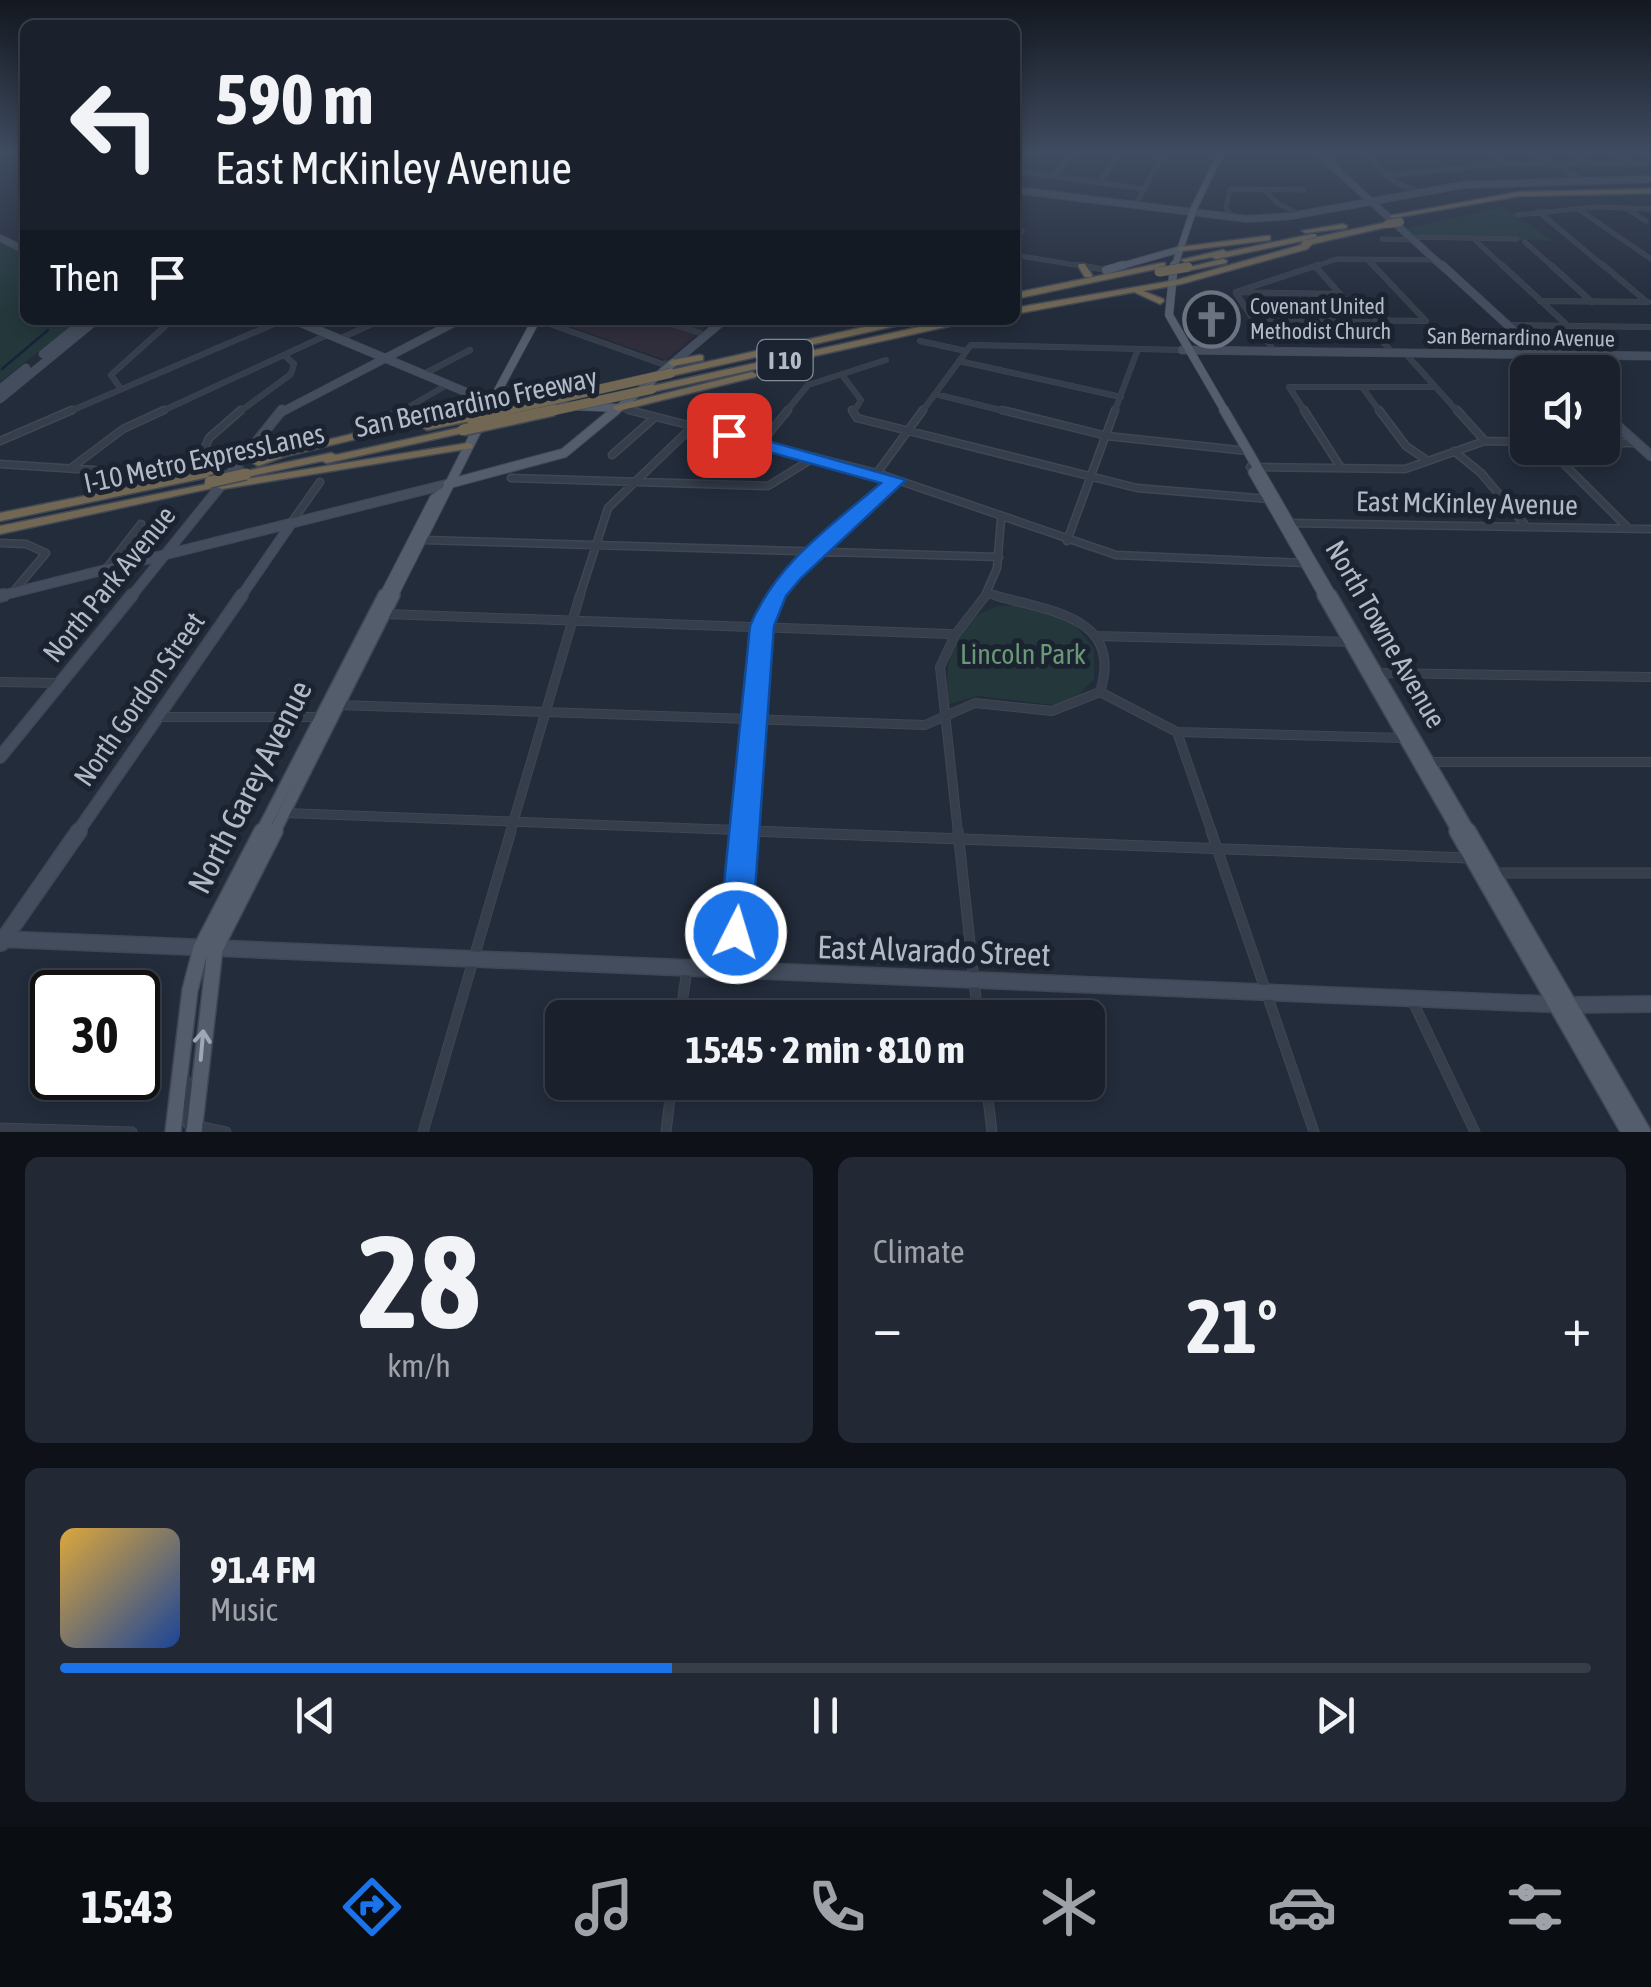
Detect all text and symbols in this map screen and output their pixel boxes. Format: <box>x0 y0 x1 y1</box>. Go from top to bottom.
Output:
text: 590 m <box>215 59 374 139</box>
icon: left <box>50 60 180 190</box>
text: East McKinley Avenue <box>215 142 572 194</box>
icon: arrive <box>140 250 195 305</box>
text: Then <box>50 256 120 299</box>
church icon: Covenant United Methodist Church <box>1181 289 1241 349</box>
place label: Covenant United Methodist Church <box>1250 293 1391 344</box>
street label: San Bernardino Avenue <box>1427 322 1615 352</box>
road number: I 10 <box>758 340 812 380</box>
map controls <box>1510 355 1620 465</box>
button: sound <box>1510 355 1620 465</box>
street label: San Bernardino Freeway <box>352 361 600 443</box>
pin <box>687 393 772 478</box>
icon: arrive <box>702 408 757 463</box>
street label: I-10 Metro ExpressLanes <box>81 417 327 499</box>
street label: East McKinley Avenue <box>1356 485 1578 521</box>
street label: North Park Avenue <box>36 500 182 668</box>
street label: North Towne Avenue <box>1319 535 1453 733</box>
street label: North Gordon Street <box>67 606 211 792</box>
park label: Lincoln Park <box>960 638 1086 670</box>
street label: North Garey Avenue <box>180 674 319 899</box>
position arrow <box>684 881 788 985</box>
street label: East Alvarado Street <box>817 928 1051 973</box>
speed limit sign: 30 <box>30 970 160 1100</box>
text: 15:45 · 2 min · 810 m <box>685 1028 965 1071</box>
one-way arrow <box>192 1030 211 1062</box>
text: 28 <box>358 1207 480 1356</box>
text: Climate <box>873 1233 965 1270</box>
text: 21° <box>1186 1283 1278 1369</box>
text: − <box>873 1295 902 1358</box>
text: + <box>1562 1295 1591 1358</box>
text: km/h <box>387 1347 451 1384</box>
text: 91.4 FM <box>210 1548 316 1591</box>
text: Music <box>210 1591 277 1628</box>
icon: previous <box>288 1688 343 1743</box>
icon: pause <box>798 1688 853 1743</box>
icon: next <box>1308 1688 1363 1743</box>
icon: directions <box>337 1872 407 1942</box>
icon: music <box>569 1872 639 1942</box>
icon: phone <box>802 1872 872 1942</box>
icon: climate <box>1034 1872 1104 1942</box>
icon: car <box>1267 1872 1337 1942</box>
icon: filters <box>1500 1872 1570 1942</box>
text: 15:43 <box>81 1881 174 1933</box>

